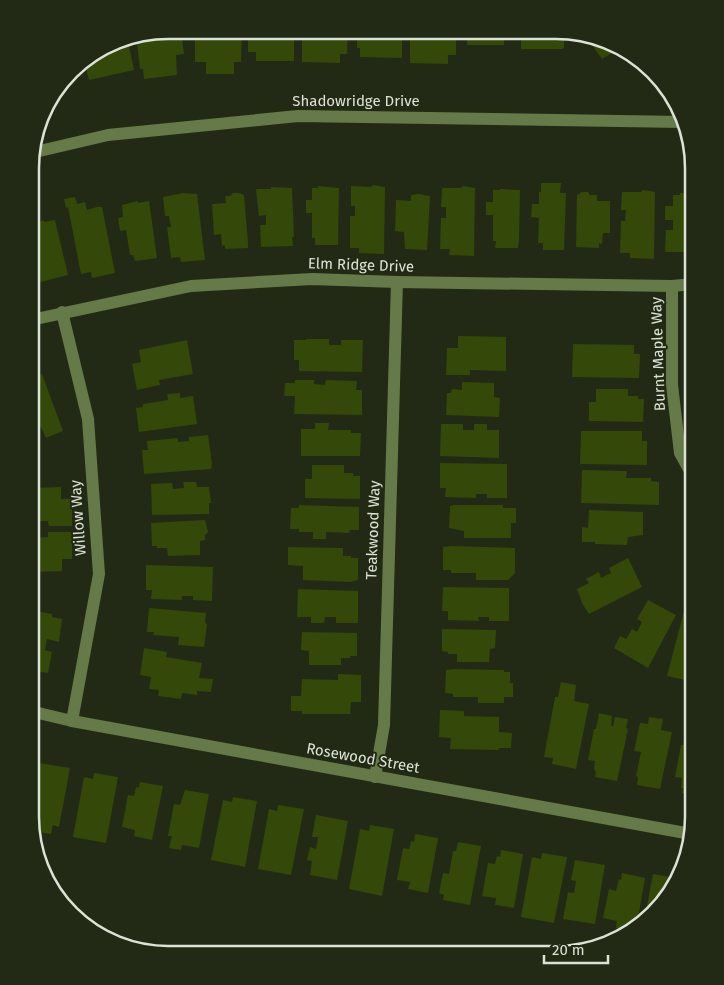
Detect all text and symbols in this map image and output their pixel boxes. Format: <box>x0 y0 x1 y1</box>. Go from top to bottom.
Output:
street label: Shadowridge Drive <box>292 92 420 110</box>
street label: Elm Ridge Drive <box>308 254 414 276</box>
street label: Burnt Maple Way <box>647 296 669 411</box>
street label: Willow Way <box>66 479 90 557</box>
street label: Teakwood Way <box>362 479 384 580</box>
street label: Rosewood Street <box>305 739 422 777</box>
scale bar <box>544 932 608 964</box>
text: 20 m <box>552 941 585 959</box>

